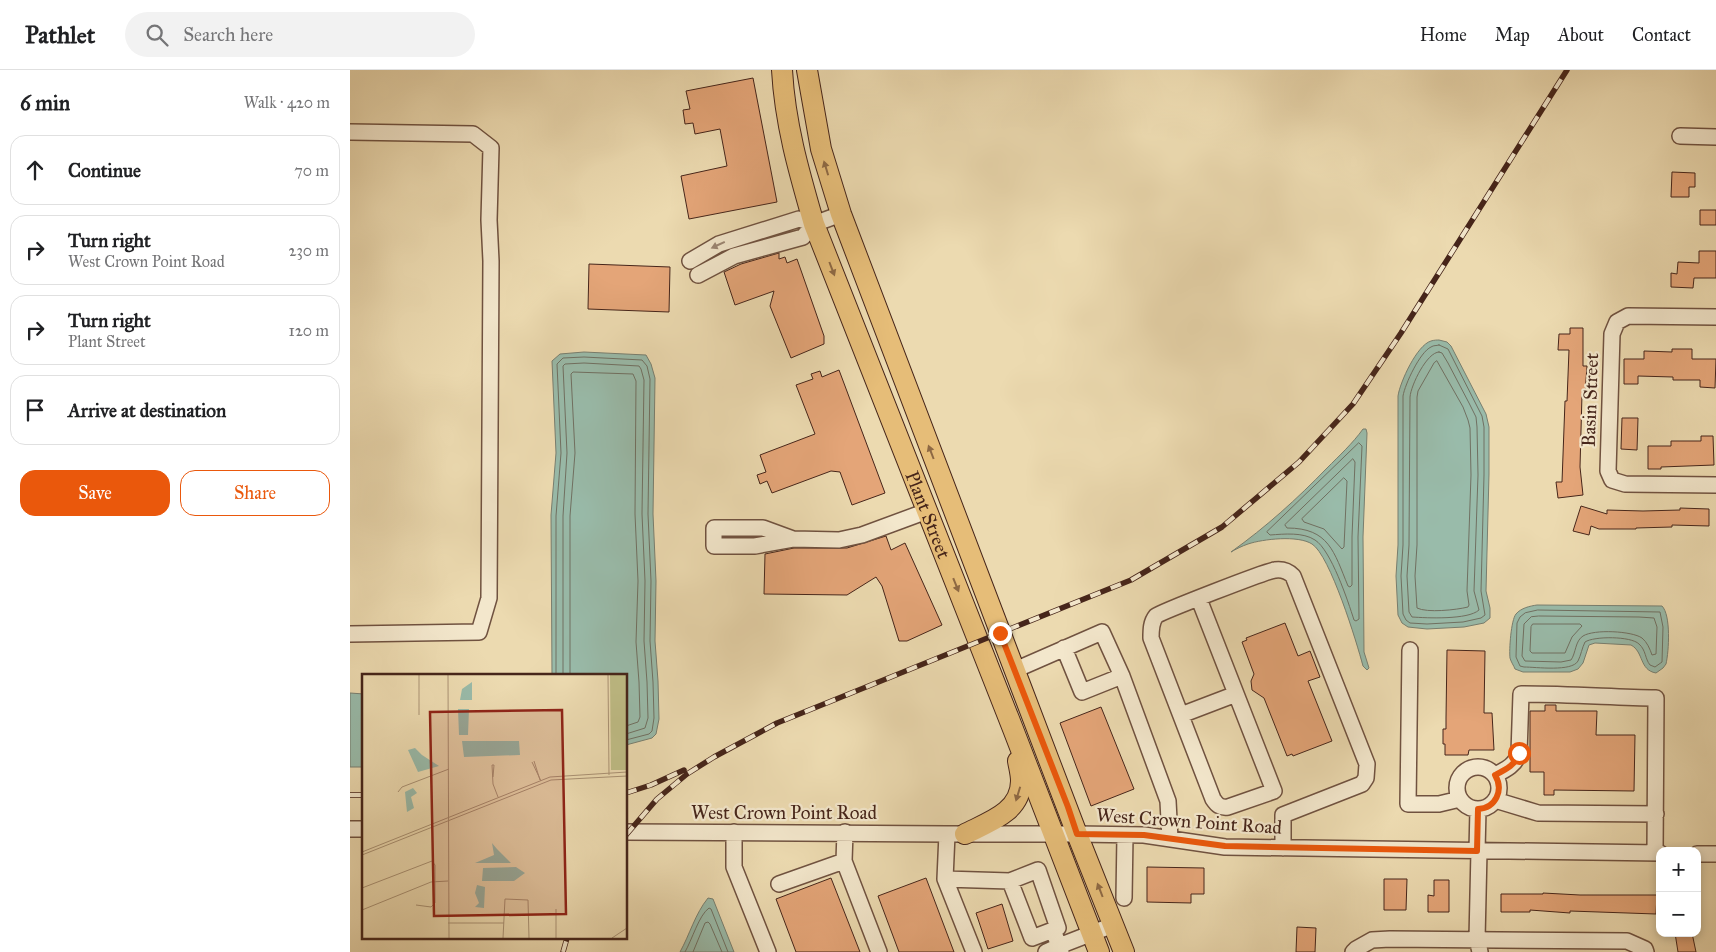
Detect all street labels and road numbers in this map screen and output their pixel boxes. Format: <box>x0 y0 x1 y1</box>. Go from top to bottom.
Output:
street label: Basin Street <box>1577 352 1603 448</box>
street label: Plant Street <box>901 467 956 562</box>
street label: West Crown Point Road <box>691 801 878 824</box>
street label: West Crown Point Road <box>1095 803 1283 839</box>

